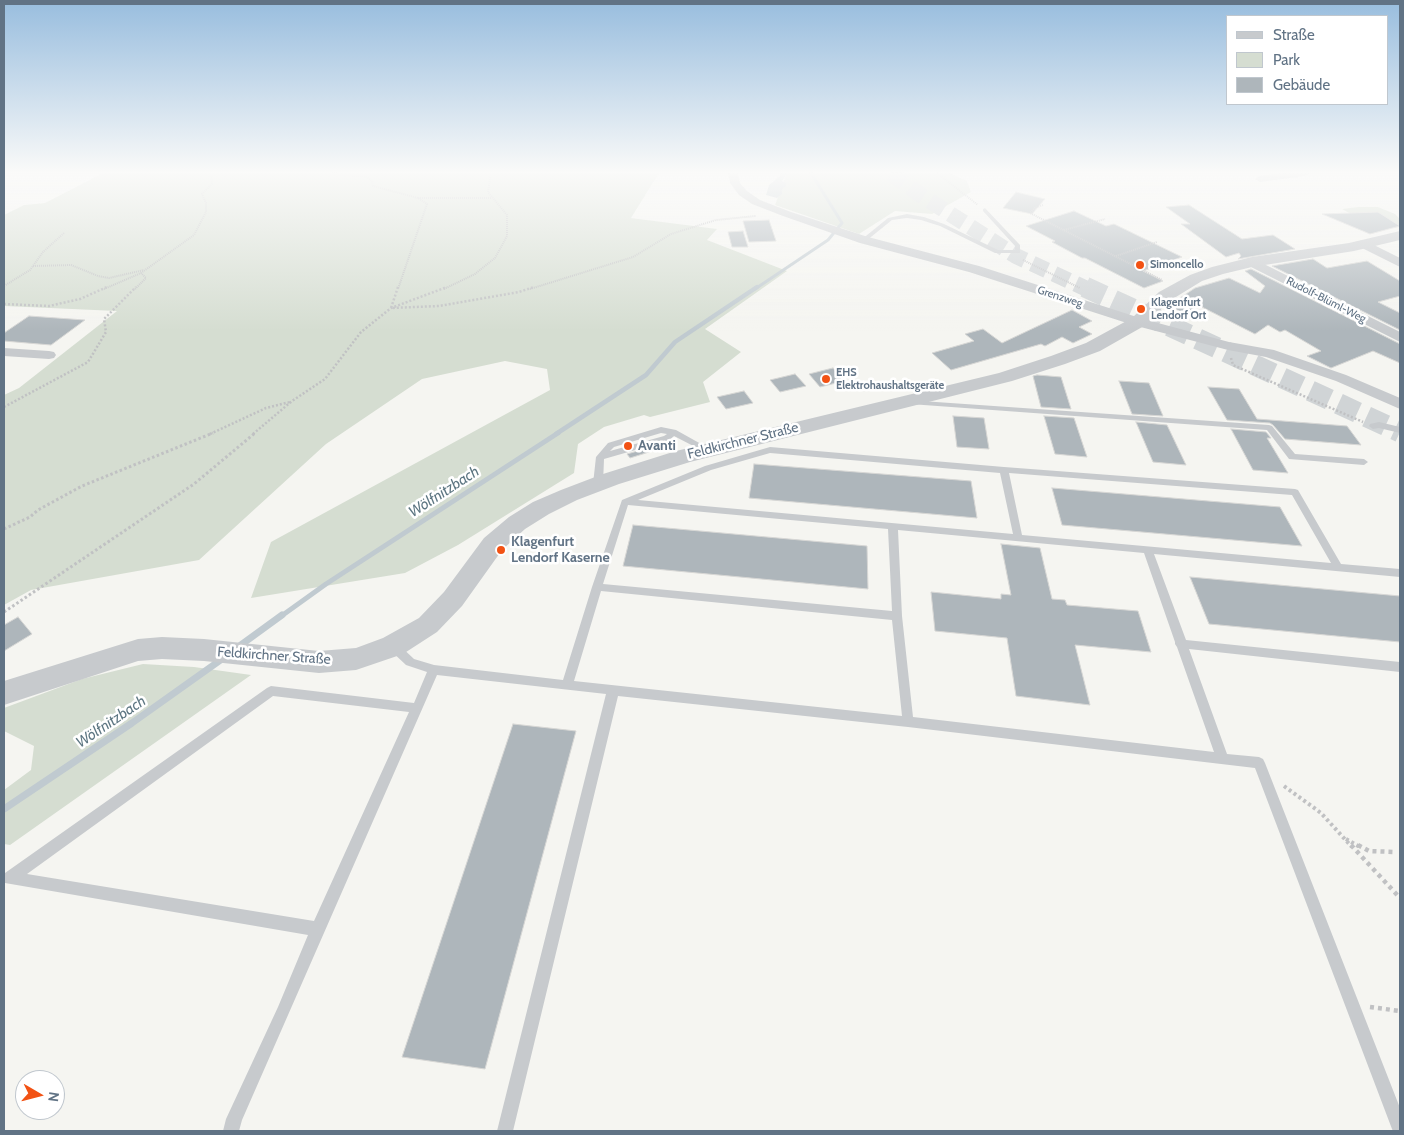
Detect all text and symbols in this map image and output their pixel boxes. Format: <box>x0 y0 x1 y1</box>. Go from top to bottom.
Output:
legend <box>1226 15 1389 105</box>
text: Straße <box>1273 26 1315 44</box>
text: Park <box>1273 51 1300 69</box>
text: Gebäude <box>1273 76 1330 94</box>
place label: Simoncello <box>1150 258 1203 272</box>
marker: Simoncello <box>1134 259 1146 271</box>
street label: Rudolf-Blüml-Weg <box>1284 274 1368 326</box>
street label: Grenzweg <box>1036 284 1084 310</box>
place label: Klagenfurt Lendorf Ort <box>1151 296 1206 322</box>
marker: Klagenfurt Lendorf Ort <box>1135 303 1147 315</box>
place label: EHS Elektrohaushaltsgeräte <box>836 366 944 392</box>
marker: EHS Elektrohaushaltsgeräte <box>820 373 832 385</box>
street label: Feldkirchner Straße <box>686 419 800 463</box>
place label: Avanti <box>638 438 676 454</box>
marker: Avanti <box>622 440 634 452</box>
water label: Wölfnitzbach <box>406 463 482 521</box>
place label: Klagenfurt Lendorf Kaserne <box>511 534 610 566</box>
marker: Klagenfurt Lendorf Kaserne <box>495 544 507 556</box>
street label: Feldkirchner Straße <box>217 644 331 668</box>
water label: Wölfnitzbach <box>73 692 149 752</box>
north arrow <box>15 1070 65 1120</box>
text: N <box>44 1091 63 1103</box>

